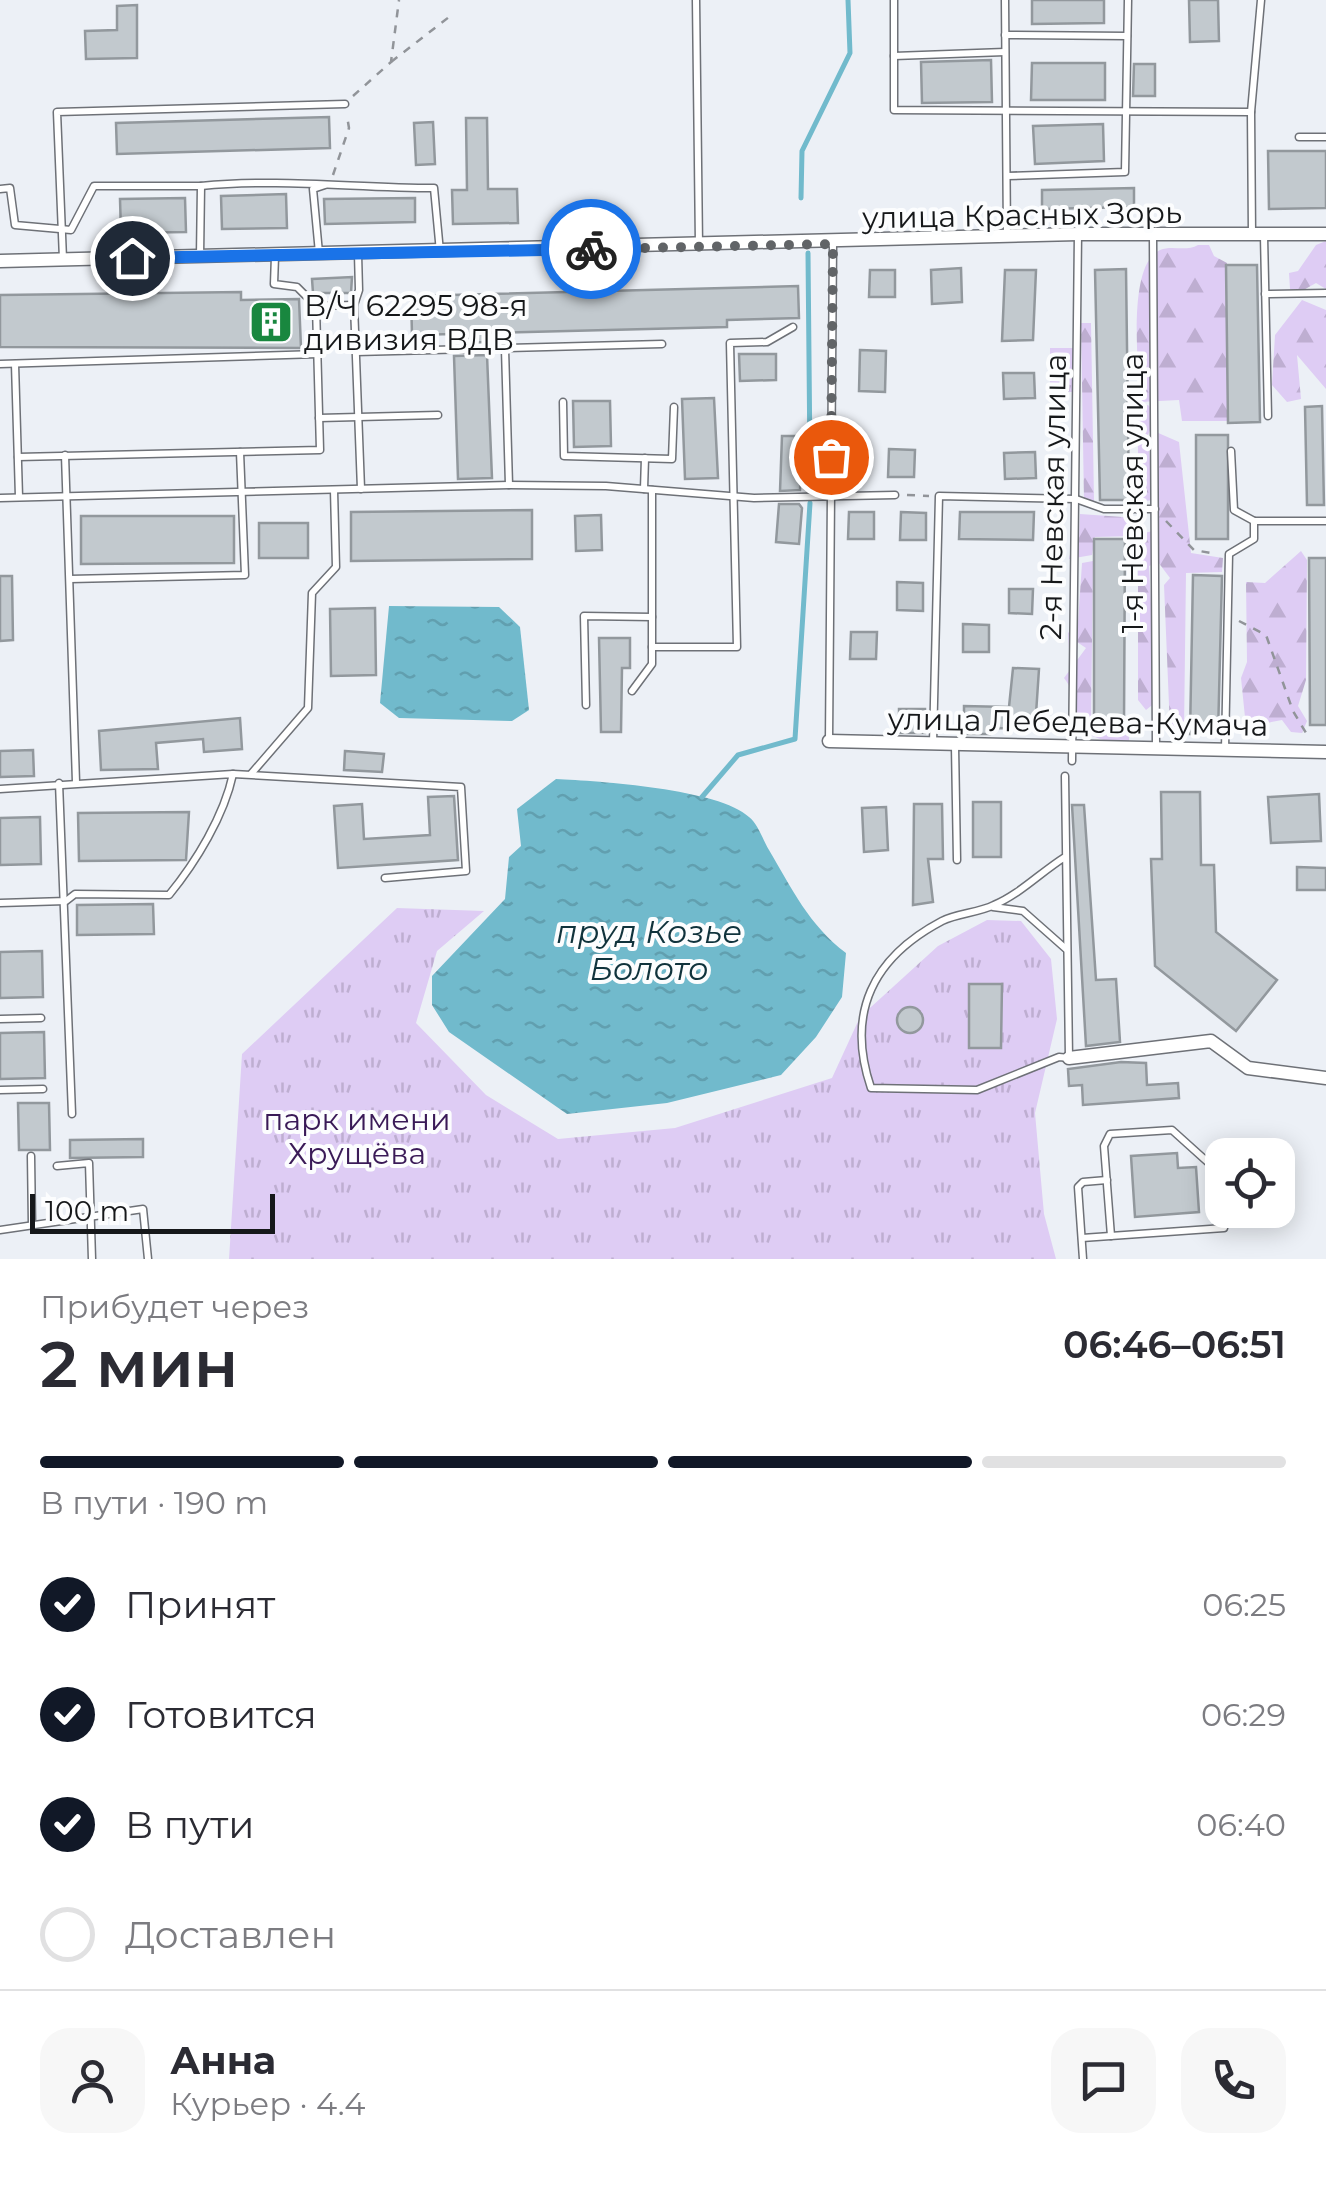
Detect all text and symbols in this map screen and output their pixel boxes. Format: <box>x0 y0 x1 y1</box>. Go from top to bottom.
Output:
street label: улица Красных Зорь <box>861 194 1182 236</box>
courier <box>541 199 641 299</box>
pin <box>90 216 175 301</box>
icon: bike <box>564 222 619 277</box>
icon: home <box>105 231 160 286</box>
place label: В/Ч 62295 98-я дивизия ВДВ <box>304 287 528 358</box>
building icon: В/Ч 62295 98-я дивизия ВДВ <box>248 299 294 345</box>
street label: 1-я Невская улица <box>1114 353 1151 633</box>
street label: 2-я Невская улица <box>1032 354 1074 640</box>
pin <box>789 415 874 500</box>
icon: bag <box>804 430 859 485</box>
street label: улица Лебедева-Кумача <box>886 700 1269 744</box>
water label: пруд Козье Болото <box>556 912 742 988</box>
park label: парк имени Хрущёва <box>263 1101 451 1172</box>
map controls <box>1205 1138 1295 1228</box>
button: locate <box>1205 1138 1295 1228</box>
scale bar <box>30 1189 275 1234</box>
text: 100 m <box>45 1194 129 1228</box>
text: Прибудет через <box>40 1287 309 1326</box>
text: 06:46–06:51 <box>1063 1321 1286 1368</box>
text: 2 мин <box>40 1324 238 1403</box>
text: В пути · 190 m <box>40 1483 268 1522</box>
icon: check <box>40 1577 95 1632</box>
text: Принят <box>125 1581 275 1628</box>
text: 06:25 <box>1202 1585 1286 1624</box>
icon: check <box>40 1687 95 1742</box>
text: Готовится <box>125 1691 317 1738</box>
text: 06:29 <box>1201 1695 1286 1734</box>
icon: check <box>40 1797 95 1852</box>
text: В пути <box>125 1801 254 1848</box>
text: 06:40 <box>1196 1805 1286 1844</box>
text: Доставлен <box>125 1911 336 1958</box>
button: person <box>40 2028 145 2133</box>
button: chat <box>1051 2028 1156 2133</box>
button: phone <box>1181 2028 1286 2133</box>
text: Анна <box>170 2037 276 2084</box>
text: Курьер · 4.4 <box>170 2084 365 2123</box>

